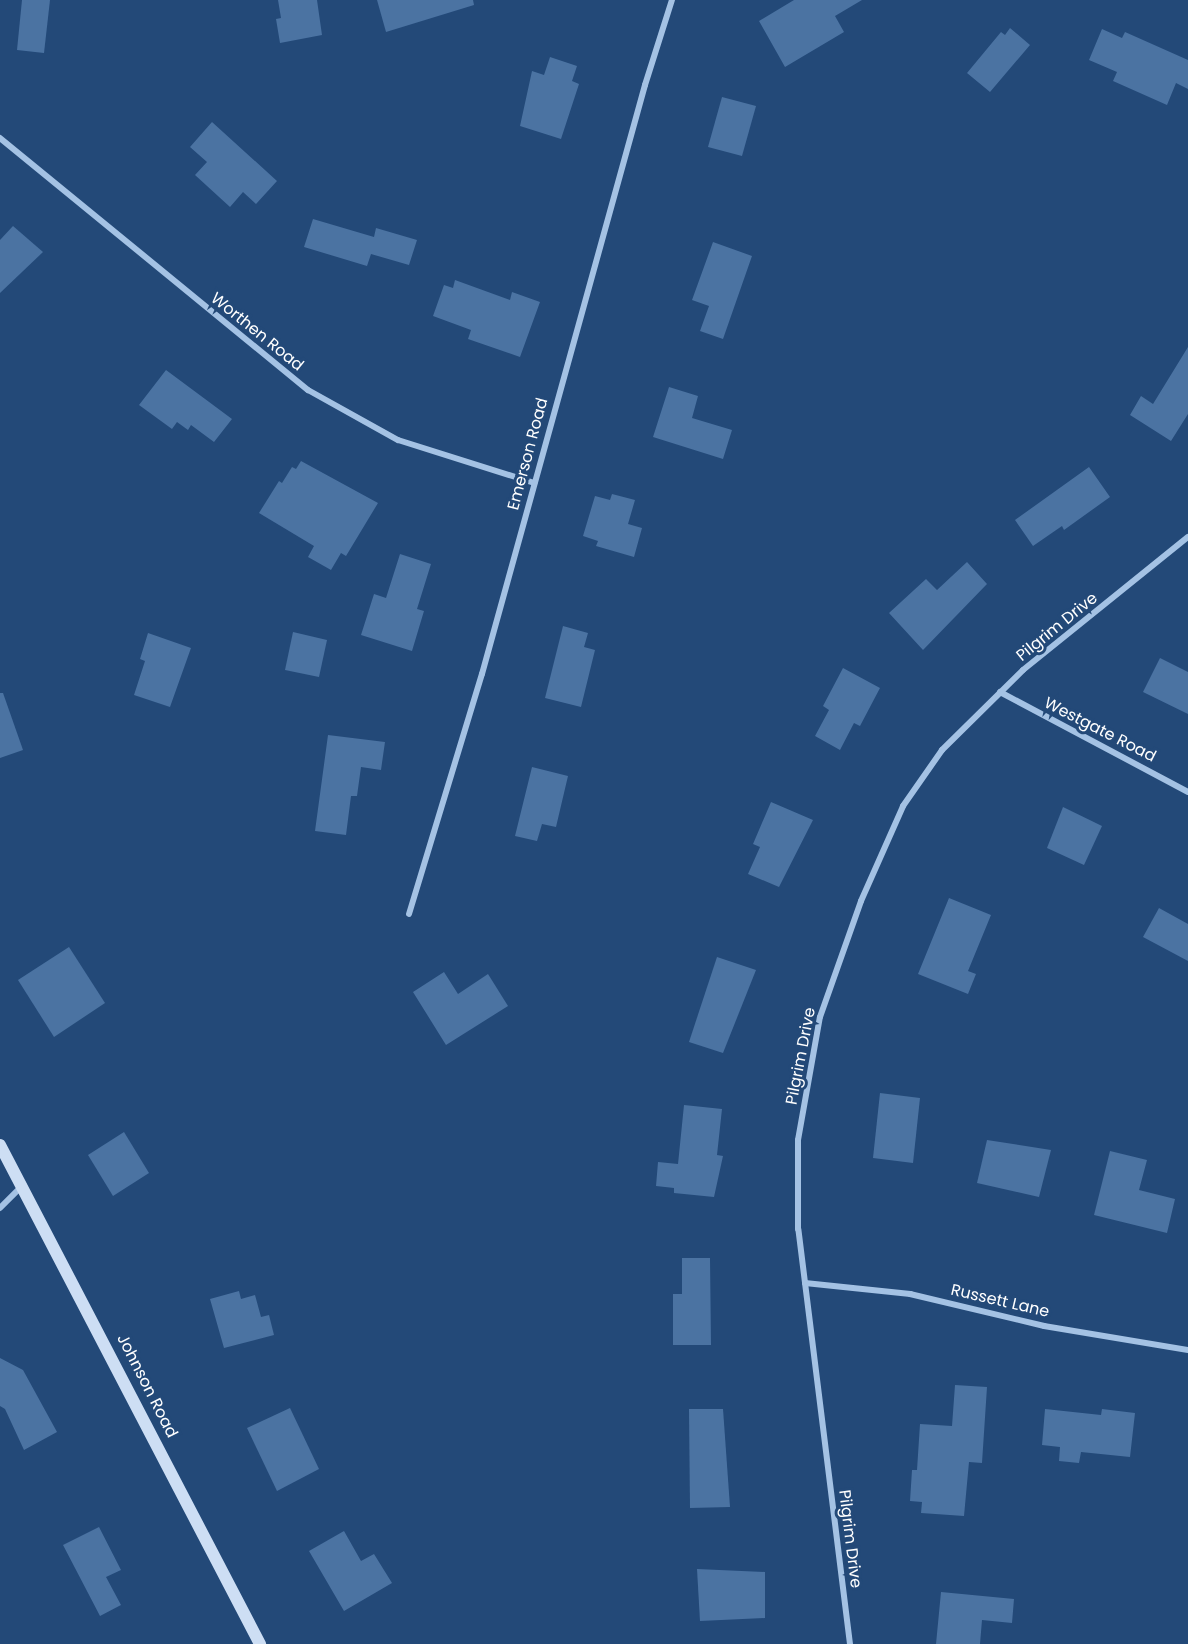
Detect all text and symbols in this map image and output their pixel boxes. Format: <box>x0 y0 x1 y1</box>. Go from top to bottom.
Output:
street label: Worthen Road <box>207 289 307 375</box>
street label: Emerson Road <box>504 396 552 512</box>
street label: Pilgrim Drive <box>1013 588 1101 666</box>
street label: Westgate Road <box>1041 694 1159 766</box>
street label: Pilgrim Drive <box>782 1006 820 1106</box>
street label: Russett Lane <box>949 1280 1051 1322</box>
street label: Johnson Road <box>113 1331 181 1441</box>
street label: Pilgrim Drive <box>834 1489 866 1589</box>

